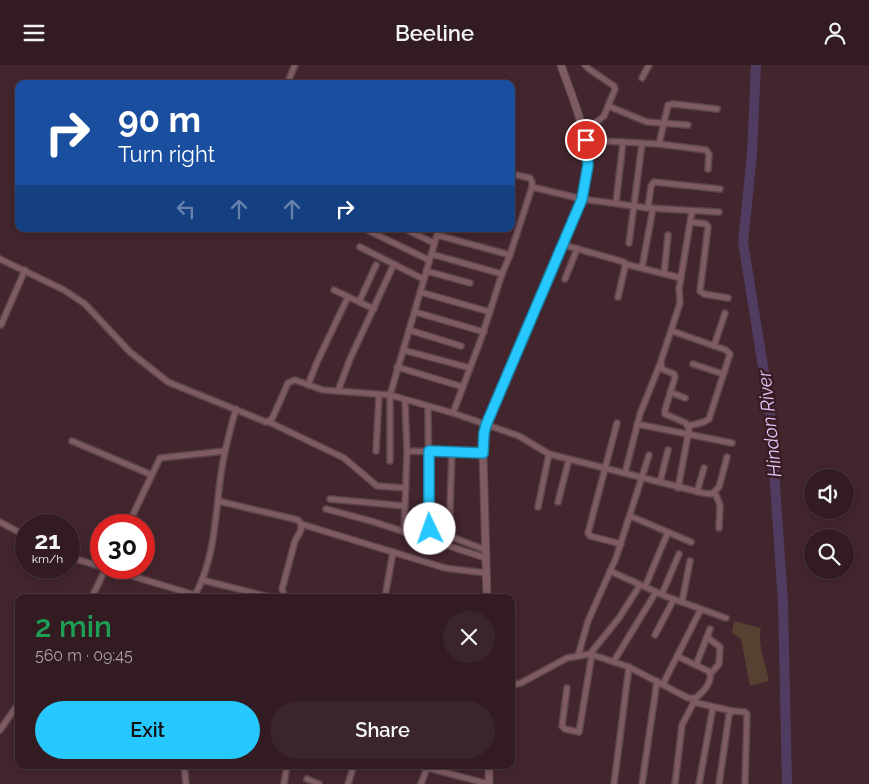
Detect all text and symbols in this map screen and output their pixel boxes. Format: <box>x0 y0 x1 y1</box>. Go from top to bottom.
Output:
icon: menu <box>20 19 48 47</box>
icon: person <box>821 19 849 47</box>
text: Beeline <box>395 20 474 46</box>
text: 90 m <box>118 99 201 140</box>
icon: right <box>35 100 100 165</box>
pin <box>565 119 607 161</box>
icon: arrive <box>572 126 600 154</box>
text: Turn right <box>118 141 215 167</box>
icon: left <box>172 195 200 223</box>
icon: ahead <box>225 195 253 223</box>
icon: ahead <box>278 195 306 223</box>
icon: right <box>331 195 359 223</box>
water label: Hindon River <box>752 368 786 479</box>
map controls <box>804 469 854 579</box>
button: sound <box>804 469 854 519</box>
position arrow <box>403 502 455 554</box>
speed limit sign: 30 <box>90 514 155 579</box>
text: 21 <box>34 525 61 555</box>
button: search <box>804 529 854 579</box>
text: km/h <box>32 552 63 566</box>
text: 2 min <box>35 609 112 644</box>
button: close <box>443 611 495 663</box>
text: 560 m · 09:45 <box>35 646 133 665</box>
button: Exit <box>35 701 260 759</box>
button: Share <box>270 701 495 759</box>

